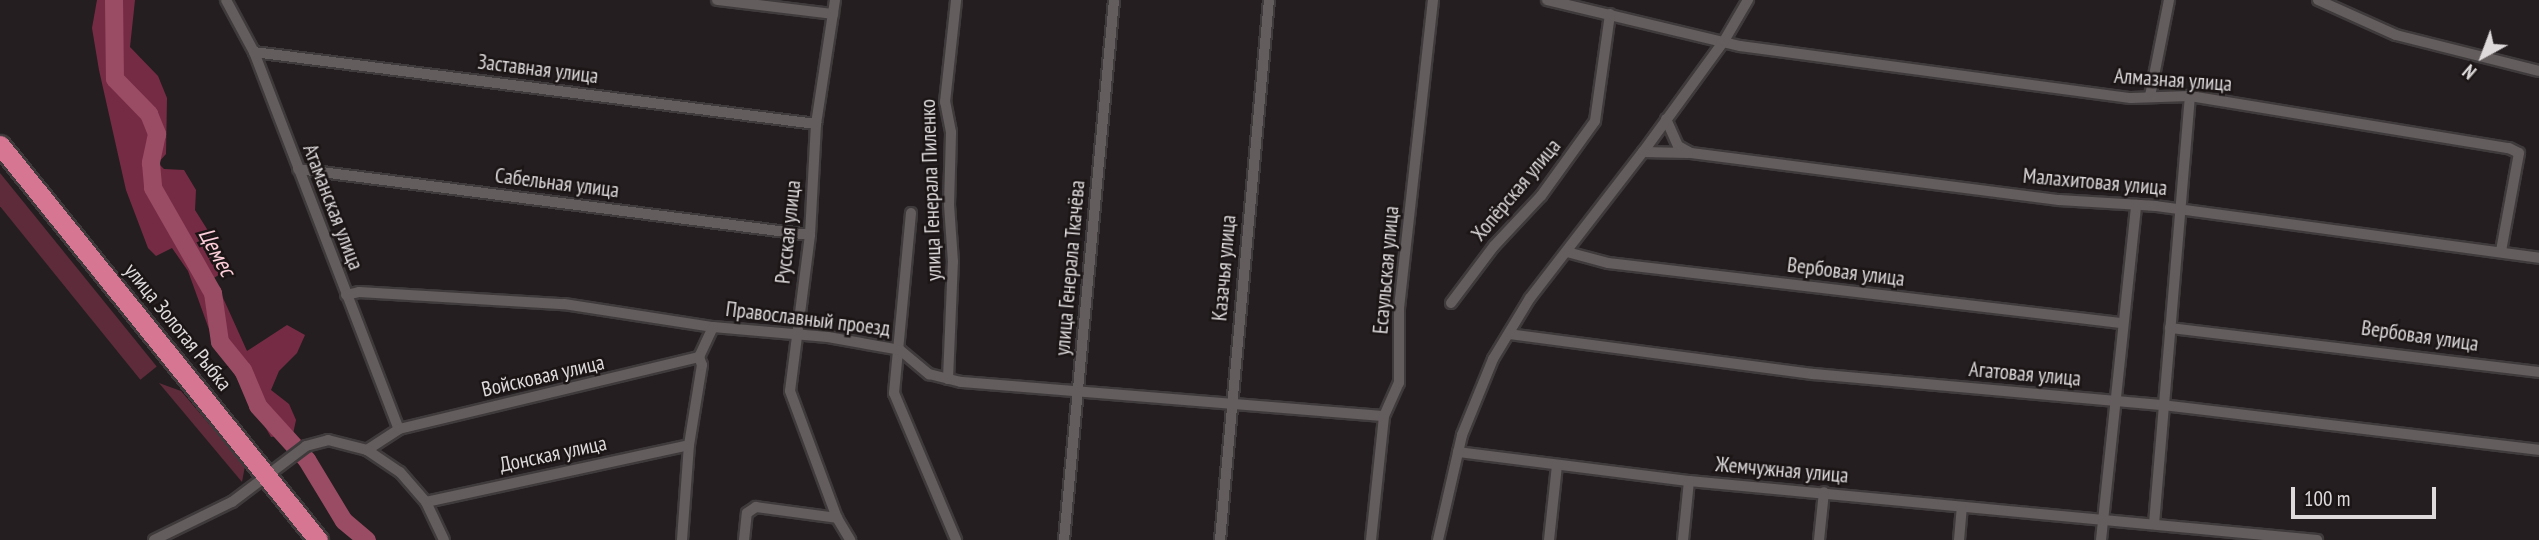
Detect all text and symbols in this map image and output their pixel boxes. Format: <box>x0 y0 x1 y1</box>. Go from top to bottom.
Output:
north arrow <box>2448 21 2518 91</box>
street label: Заставная улица <box>476 49 600 89</box>
text: N <box>2457 59 2481 84</box>
street label: Алмазная улица <box>2113 63 2233 97</box>
street label: улица Генерала Пиленко <box>915 99 947 281</box>
street label: Хопёрская улица <box>1466 134 1566 246</box>
street label: Атаманская улица <box>297 141 369 273</box>
street label: Сабельная улица <box>493 163 621 203</box>
street label: Малахитовая улица <box>2022 163 2168 201</box>
street label: Русская улица <box>770 179 806 285</box>
street label: улица Генерала Ткачёва <box>1050 179 1090 357</box>
street label: Есаульская улица <box>1368 205 1404 335</box>
street label: Казачья улица <box>1207 214 1241 322</box>
water label: Цемес <box>192 223 242 281</box>
street label: Вербовая улица <box>1786 252 1906 292</box>
street label: улица Золотая Рыбка <box>119 258 237 396</box>
street label: Православный проезд <box>724 296 892 342</box>
street label: Вербовая улица <box>2360 315 2480 357</box>
street label: Войсковая улица <box>479 350 607 402</box>
street label: Агатовая улица <box>1968 357 2082 391</box>
street label: Донская улица <box>497 430 609 478</box>
street label: Жемчужная улица <box>1714 452 1850 488</box>
scale bar <box>2294 474 2439 518</box>
text: 100 m <box>2304 485 2350 512</box>

